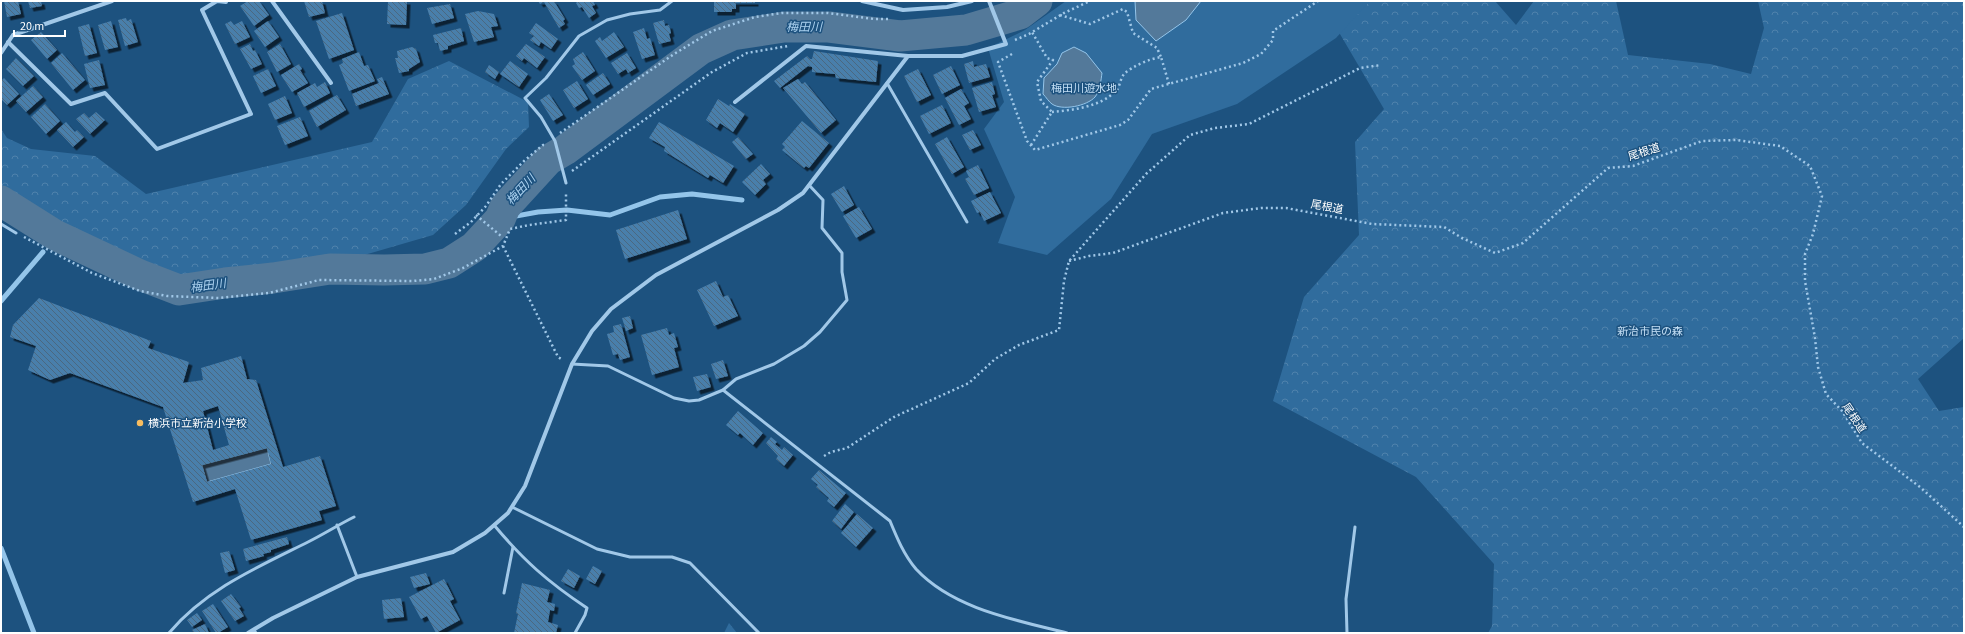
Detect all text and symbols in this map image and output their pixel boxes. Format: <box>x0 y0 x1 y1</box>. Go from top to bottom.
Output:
scale bar <box>14 12 65 38</box>
text: 20 m <box>20 18 44 35</box>
water label: 梅田川 <box>786 19 824 36</box>
park label: 梅田川遊水地 <box>1051 81 1117 96</box>
street label: 尾根道 <box>1626 140 1662 164</box>
water label: 梅田川 <box>503 170 541 209</box>
street label: 尾根道 <box>1309 197 1345 217</box>
water label: 梅田川 <box>189 275 229 297</box>
park label: 新治市民の森 <box>1617 324 1683 339</box>
street label: 尾根道 <box>1839 400 1869 436</box>
place label: 横浜市立新治小学校 <box>148 416 247 431</box>
marker: 横浜市立新治小学校 <box>135 418 145 428</box>

